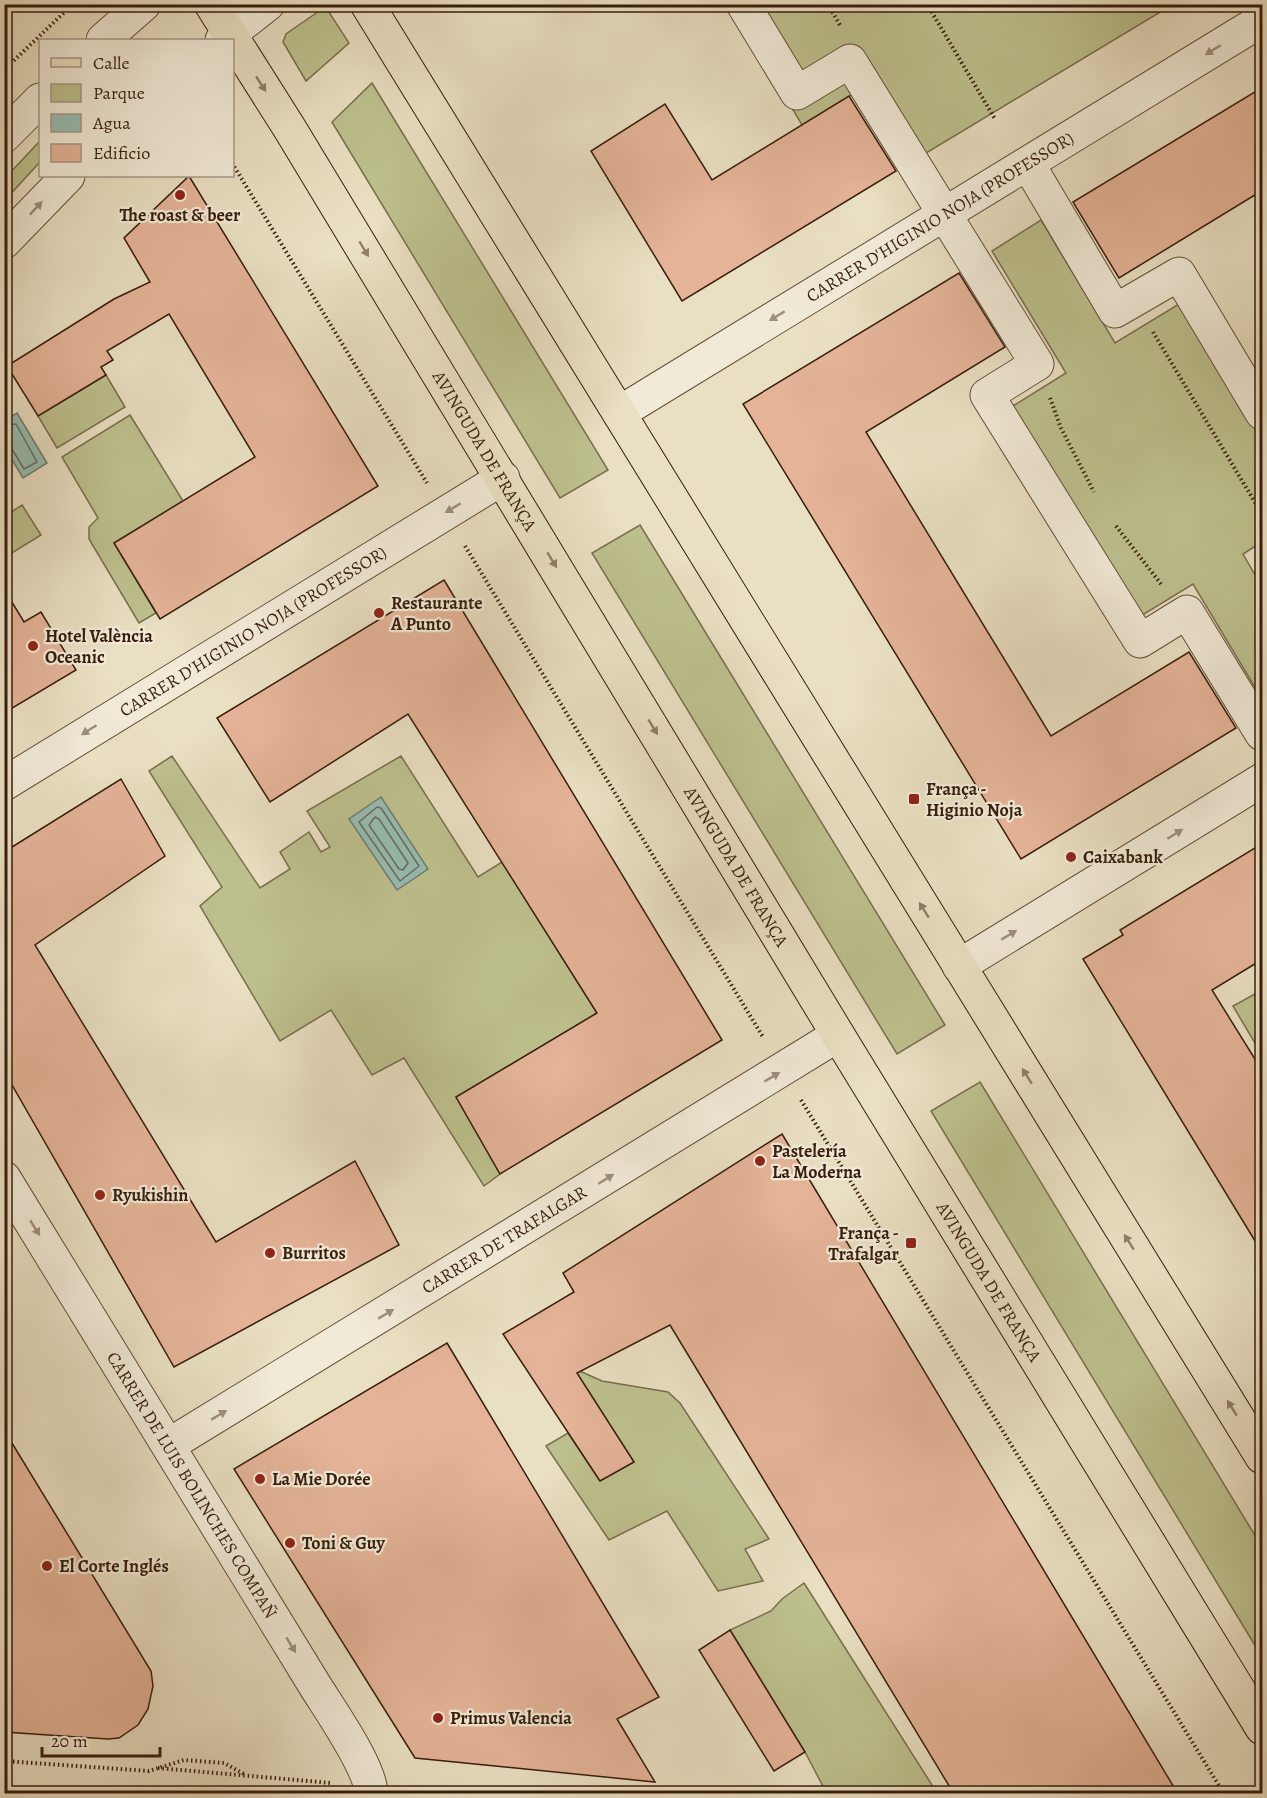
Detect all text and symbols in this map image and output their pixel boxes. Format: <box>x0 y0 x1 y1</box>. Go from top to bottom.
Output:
legend <box>39 39 234 177</box>
one-way arrow <box>1205 45 1221 56</box>
text: Calle <box>93 51 130 75</box>
one-way arrow <box>256 75 267 92</box>
text: Parque <box>93 81 145 105</box>
text: Agua <box>92 111 131 135</box>
street label: CARRER D'HIGINIO NOJA (PROFESSOR) <box>802 126 1078 308</box>
text: Edificio <box>93 141 150 165</box>
marker: The roast & beer <box>173 188 187 202</box>
one-way arrow <box>28 202 42 216</box>
place label: The roast & beer <box>120 203 241 227</box>
one-way arrow <box>358 241 369 257</box>
one-way arrow <box>769 310 785 321</box>
street label: AVINGUDA DE FRANÇA <box>426 365 543 536</box>
one-way arrow <box>445 503 461 514</box>
street label: CARRER D'HIGINIO NOJA (PROFESSOR) <box>115 540 391 722</box>
one-way arrow <box>547 552 558 568</box>
place label: Restaurante A Punto <box>390 591 482 636</box>
marker: Restaurante A Punto <box>372 606 386 620</box>
place label: Hotel València Oceanic <box>45 624 153 669</box>
marker: Hotel València Oceanic <box>26 639 40 653</box>
one-way arrow <box>647 719 658 735</box>
one-way arrow <box>81 725 97 736</box>
place label: França - Higinio Noja <box>926 777 1023 822</box>
street label: AVINGUDA DE FRANÇA <box>678 781 794 952</box>
marker: França - Higinio Noja <box>907 792 921 806</box>
one-way arrow <box>1167 828 1183 839</box>
place label: Caixabank <box>1083 845 1163 869</box>
marker: Caixabank <box>1064 850 1078 864</box>
one-way arrow <box>919 902 930 918</box>
one-way arrow <box>1001 930 1017 941</box>
one-way arrow <box>1021 1068 1032 1084</box>
one-way arrow <box>764 1072 781 1082</box>
place label: Pastelería La Moderna <box>772 1139 862 1184</box>
marker: Pastelería La Moderna <box>753 1154 767 1168</box>
one-way arrow <box>598 1174 614 1185</box>
street label: CARRER DE TRAFALGAR <box>417 1180 591 1299</box>
place label: Ryukishin <box>112 1183 188 1207</box>
marker: Ryukishin <box>93 1188 107 1202</box>
street label: AVINGUDA DE FRANÇA <box>930 1196 1047 1367</box>
one-way arrow <box>30 1220 41 1236</box>
place label: França - Trafalgar <box>829 1221 900 1266</box>
one-way arrow <box>1124 1234 1135 1250</box>
marker: França - Trafalgar <box>904 1236 918 1250</box>
place label: Burritos <box>282 1241 346 1265</box>
marker: Burritos <box>263 1246 277 1260</box>
one-way arrow <box>378 1309 395 1319</box>
street label: CARRER DE LUIS BOLINCHES COMPAÑ <box>101 1347 283 1623</box>
one-way arrow <box>1226 1400 1237 1416</box>
one-way arrow <box>211 1410 227 1421</box>
place label: La Mie Dorée <box>272 1467 371 1491</box>
marker: La Mie Dorée <box>253 1472 267 1486</box>
place label: Toni & Guy <box>302 1531 386 1555</box>
marker: Toni & Guy <box>283 1536 297 1550</box>
place label: El Corte Inglés <box>59 1554 169 1578</box>
marker: El Corte Inglés <box>40 1559 54 1573</box>
one-way arrow <box>285 1637 296 1653</box>
place label: Primus Valencia <box>450 1706 572 1730</box>
marker: Primus Valencia <box>431 1711 445 1725</box>
scale bar <box>42 1720 160 1758</box>
text: 20 m <box>51 1729 88 1753</box>

